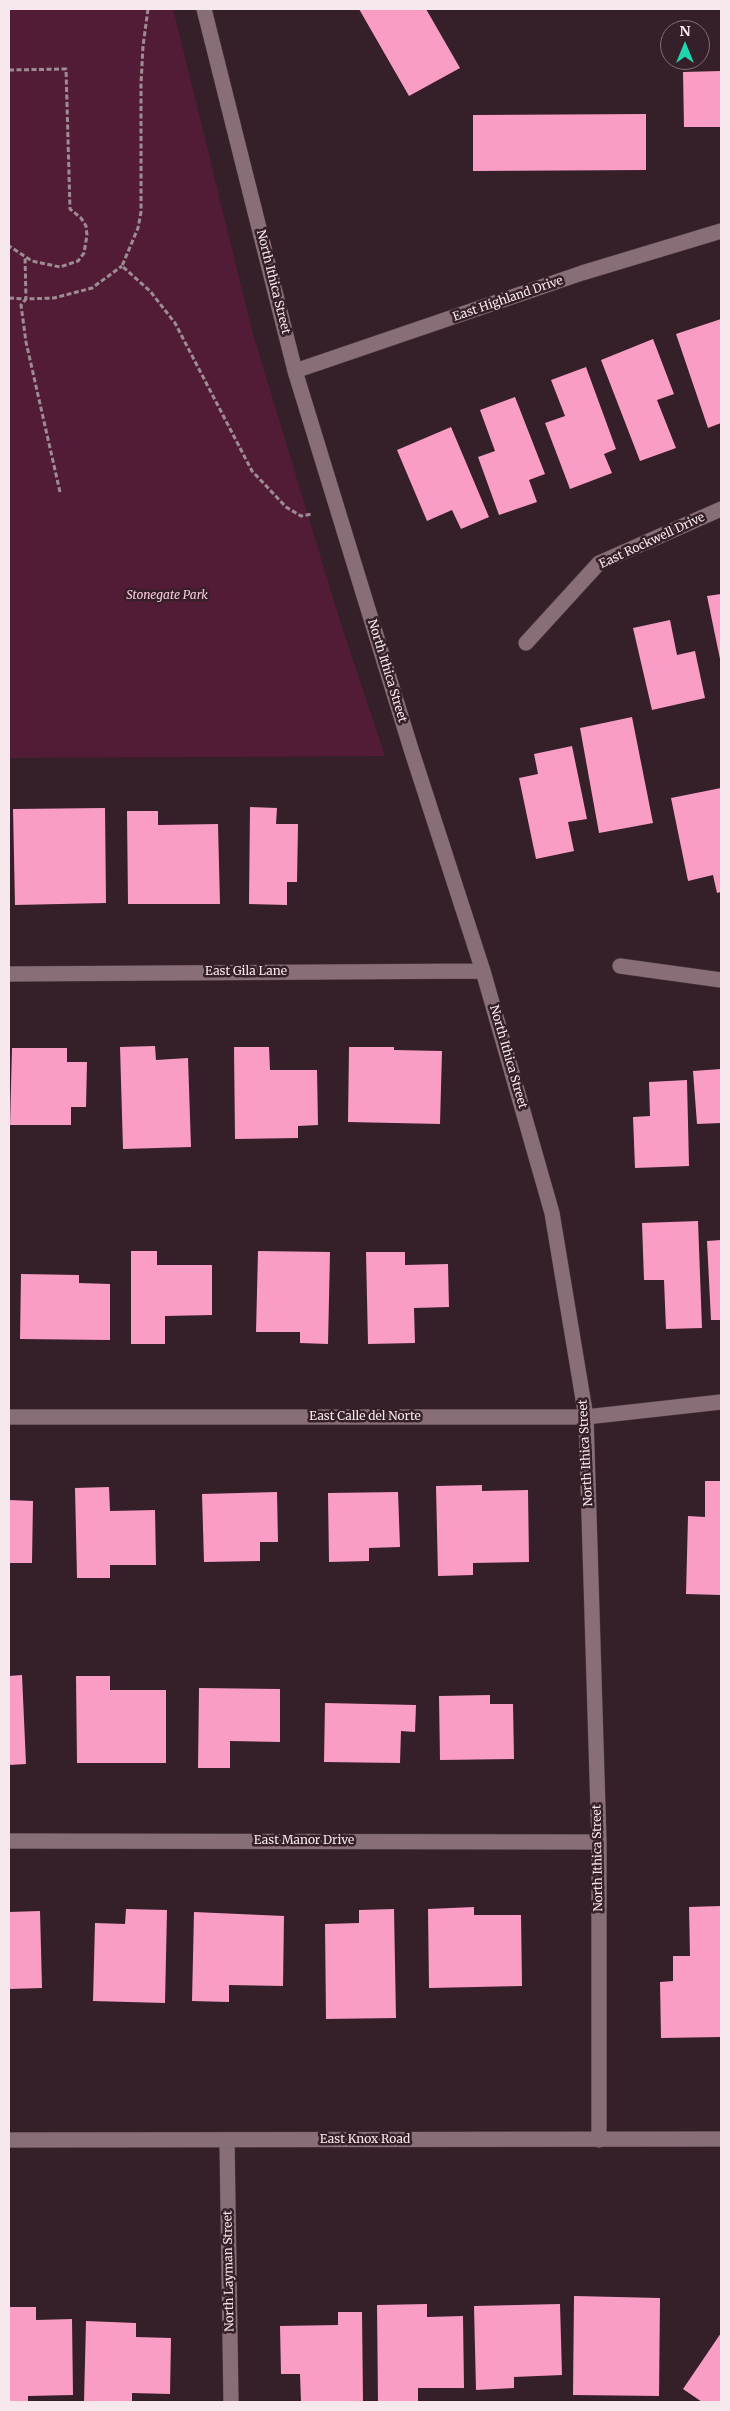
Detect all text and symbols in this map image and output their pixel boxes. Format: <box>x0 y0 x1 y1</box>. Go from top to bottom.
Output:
north arrow <box>660 20 710 70</box>
text: N <box>679 22 691 40</box>
street label: North Ithica Street <box>253 228 293 336</box>
street label: East Highland Drive <box>451 273 565 325</box>
street label: East Rockwell Drive <box>597 510 707 572</box>
park label: Stonegate Park <box>126 589 208 603</box>
street label: North Ithica Street <box>364 618 410 724</box>
street label: East Gila Lane <box>205 965 287 979</box>
street label: North Ithica Street <box>486 1004 530 1110</box>
street label: North Ithica Street <box>576 1399 596 1507</box>
street label: East Calle del Norte <box>309 1410 421 1424</box>
street label: North Ithica Street <box>590 1804 606 1912</box>
street label: East Manor Drive <box>254 1834 354 1848</box>
street label: East Knox Road <box>320 2133 410 2147</box>
street label: North Layman Street <box>221 2210 237 2332</box>

